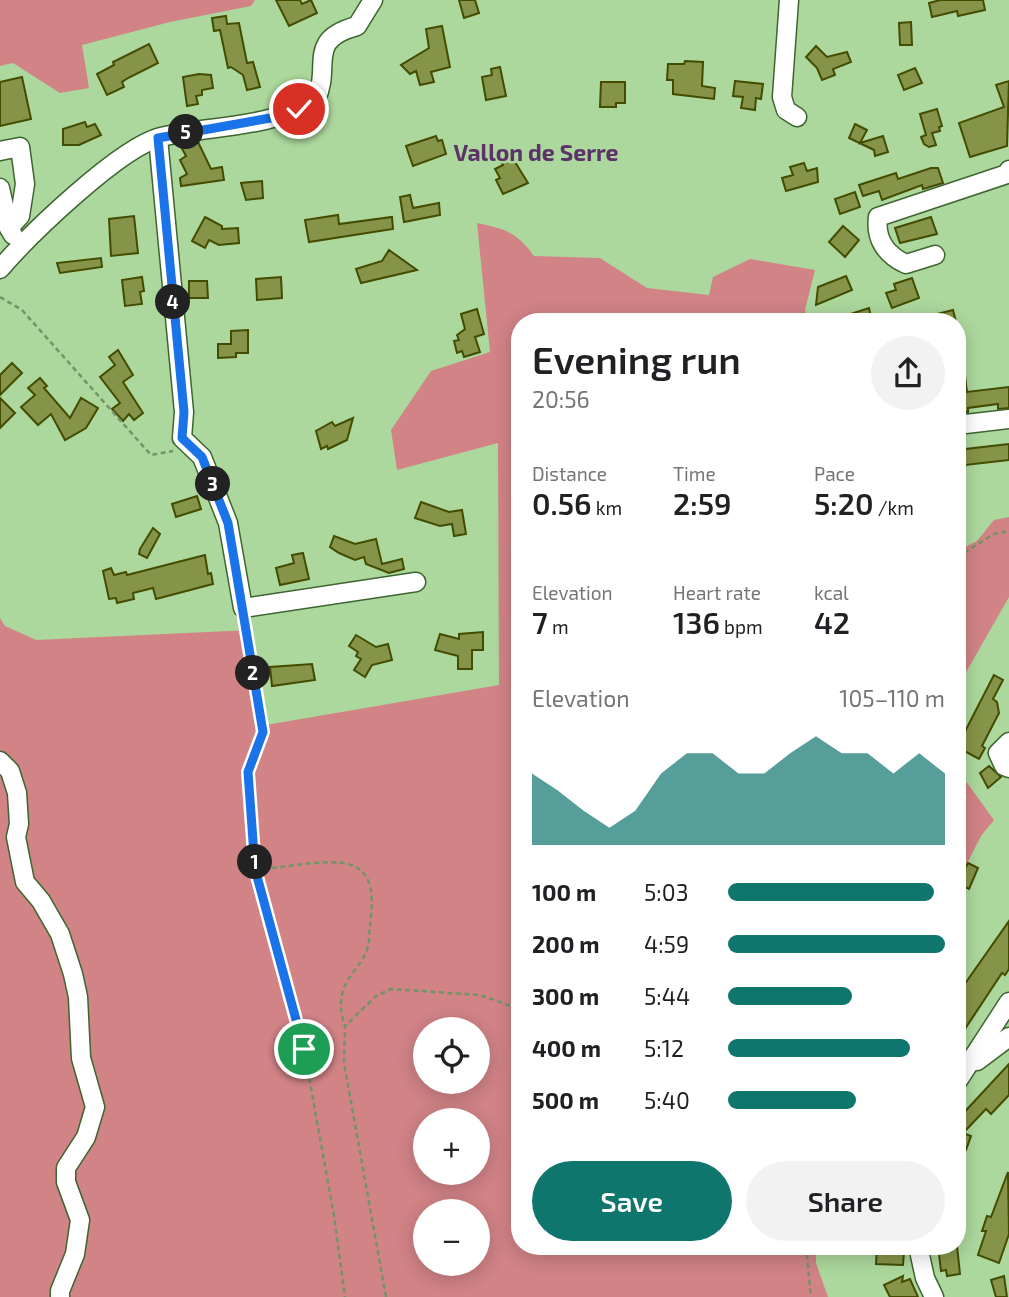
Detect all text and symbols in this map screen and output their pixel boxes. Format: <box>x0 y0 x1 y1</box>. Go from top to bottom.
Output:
pin <box>269 79 329 139</box>
icon: check <box>280 90 318 128</box>
pin: 5 <box>168 114 204 150</box>
text: 5 <box>180 120 191 143</box>
district label: Vallon de Serre <box>453 138 619 166</box>
pin: 4 <box>156 284 190 320</box>
text: 4 <box>166 290 179 313</box>
text: Evening run <box>532 336 741 382</box>
button: share <box>871 336 945 410</box>
text: 20:56 <box>532 385 590 413</box>
text: Distance <box>532 462 607 485</box>
text: Time <box>673 462 716 485</box>
text: Pace <box>814 462 855 485</box>
pin: 3 <box>196 466 230 502</box>
text: 3 <box>207 472 218 495</box>
text: 0.56 <box>532 485 592 521</box>
text: 2:59 <box>673 485 731 521</box>
text: 5:20 <box>814 485 874 521</box>
text: km <box>592 496 622 519</box>
text: /km <box>874 496 914 519</box>
text: Elevation <box>532 581 613 604</box>
text: Heart rate <box>673 581 761 604</box>
text: kcal <box>814 581 849 604</box>
text: 7 <box>532 604 548 640</box>
text: 136 <box>673 604 720 640</box>
text: 42 <box>814 604 850 640</box>
text: m <box>548 615 569 638</box>
text: bpm <box>720 615 763 638</box>
pin: 2 <box>236 656 270 690</box>
text: 2 <box>247 661 258 684</box>
text: Elevation <box>532 684 630 712</box>
text: 105–110 m <box>839 684 945 712</box>
pin: 1 <box>238 844 272 880</box>
text: 1 <box>250 850 259 873</box>
text: 100 m <box>532 878 596 906</box>
text: 5:03 <box>644 878 688 906</box>
text: 200 m <box>532 930 600 958</box>
text: 4:59 <box>644 930 689 958</box>
text: 300 m <box>532 982 599 1010</box>
text: 5:44 <box>644 982 690 1010</box>
map controls <box>413 1017 490 1276</box>
button: locate <box>413 1017 490 1094</box>
pin <box>274 1019 334 1079</box>
icon: arrive <box>285 1030 323 1068</box>
text: 400 m <box>532 1034 601 1062</box>
text: 5:12 <box>644 1034 684 1062</box>
text: 500 m <box>532 1086 599 1114</box>
text: 5:40 <box>644 1086 690 1114</box>
button: + <box>413 1108 490 1185</box>
button: Save <box>532 1161 732 1241</box>
button: Share <box>746 1161 945 1241</box>
button: − <box>413 1199 490 1276</box>

